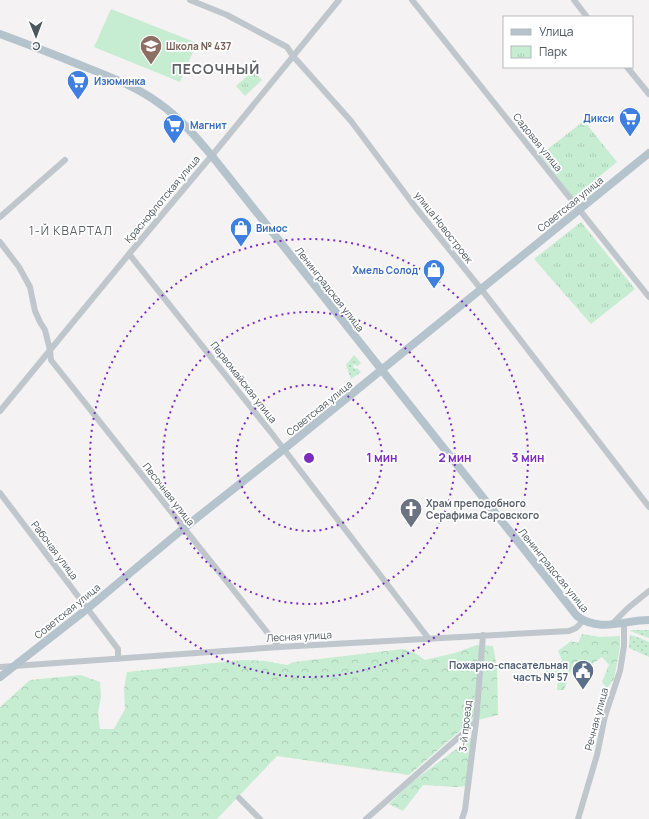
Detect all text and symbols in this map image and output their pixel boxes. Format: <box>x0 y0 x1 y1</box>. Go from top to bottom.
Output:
north arrow <box>16 16 56 56</box>
legend <box>503 16 633 68</box>
text: Улица <box>539 23 573 40</box>
school or university icon: Школа № 437 <box>138 33 164 66</box>
text: С <box>32 39 40 54</box>
place label: Школа № 437 <box>166 39 231 53</box>
text: Парк <box>539 43 568 60</box>
district label: ПЕСОЧНЫЙ <box>172 59 260 78</box>
supermarket icon: Изюминка <box>65 68 91 101</box>
place label: Изюминка <box>94 74 146 88</box>
supermarket icon: Дикси <box>617 105 643 138</box>
street label: Садовая улица <box>510 110 566 174</box>
place label: Дикси <box>583 111 614 125</box>
supermarket icon: Магнит <box>161 112 187 145</box>
place label: Магнит <box>190 118 227 132</box>
street label: Краснофлотская улица <box>121 152 203 246</box>
street label: Советская улица <box>534 173 606 235</box>
street label: улица Новостроек <box>412 188 477 267</box>
shop icon: Вимос <box>228 215 254 248</box>
place label: Вимос <box>256 221 288 235</box>
district label: 1-Й КВАРТАЛ <box>29 222 113 239</box>
street label: Ленинградская улица <box>292 244 368 334</box>
shop icon: Хмель Солод <box>421 257 447 290</box>
place label: Хмель Солод <box>352 263 419 277</box>
street label: Первомайская улица <box>208 338 280 426</box>
street label: Советская улица <box>283 377 355 439</box>
text: 1 мин <box>366 449 398 466</box>
text: 2 мин <box>438 449 472 466</box>
text: 3 мин <box>512 449 544 466</box>
centre of rings <box>302 451 316 465</box>
street label: Песочная улица <box>140 459 198 529</box>
church icon: Храм преподобного Серафима Саровского <box>398 496 424 529</box>
place label: Храм преподобного Серафима Саровского <box>426 496 539 522</box>
street label: Рабочая улица <box>28 518 82 582</box>
street label: Ленинградская улица <box>516 525 592 615</box>
street label: Советская улица <box>31 580 103 642</box>
street label: Лесная улица <box>266 627 332 645</box>
place label: Пожарно-спасательная часть № 57 <box>449 658 568 684</box>
public building icon: Пожарно-спасательная часть № 57 <box>570 658 596 691</box>
street label: Речная улица <box>581 686 611 752</box>
street label: 3-й проезд <box>455 700 475 752</box>

